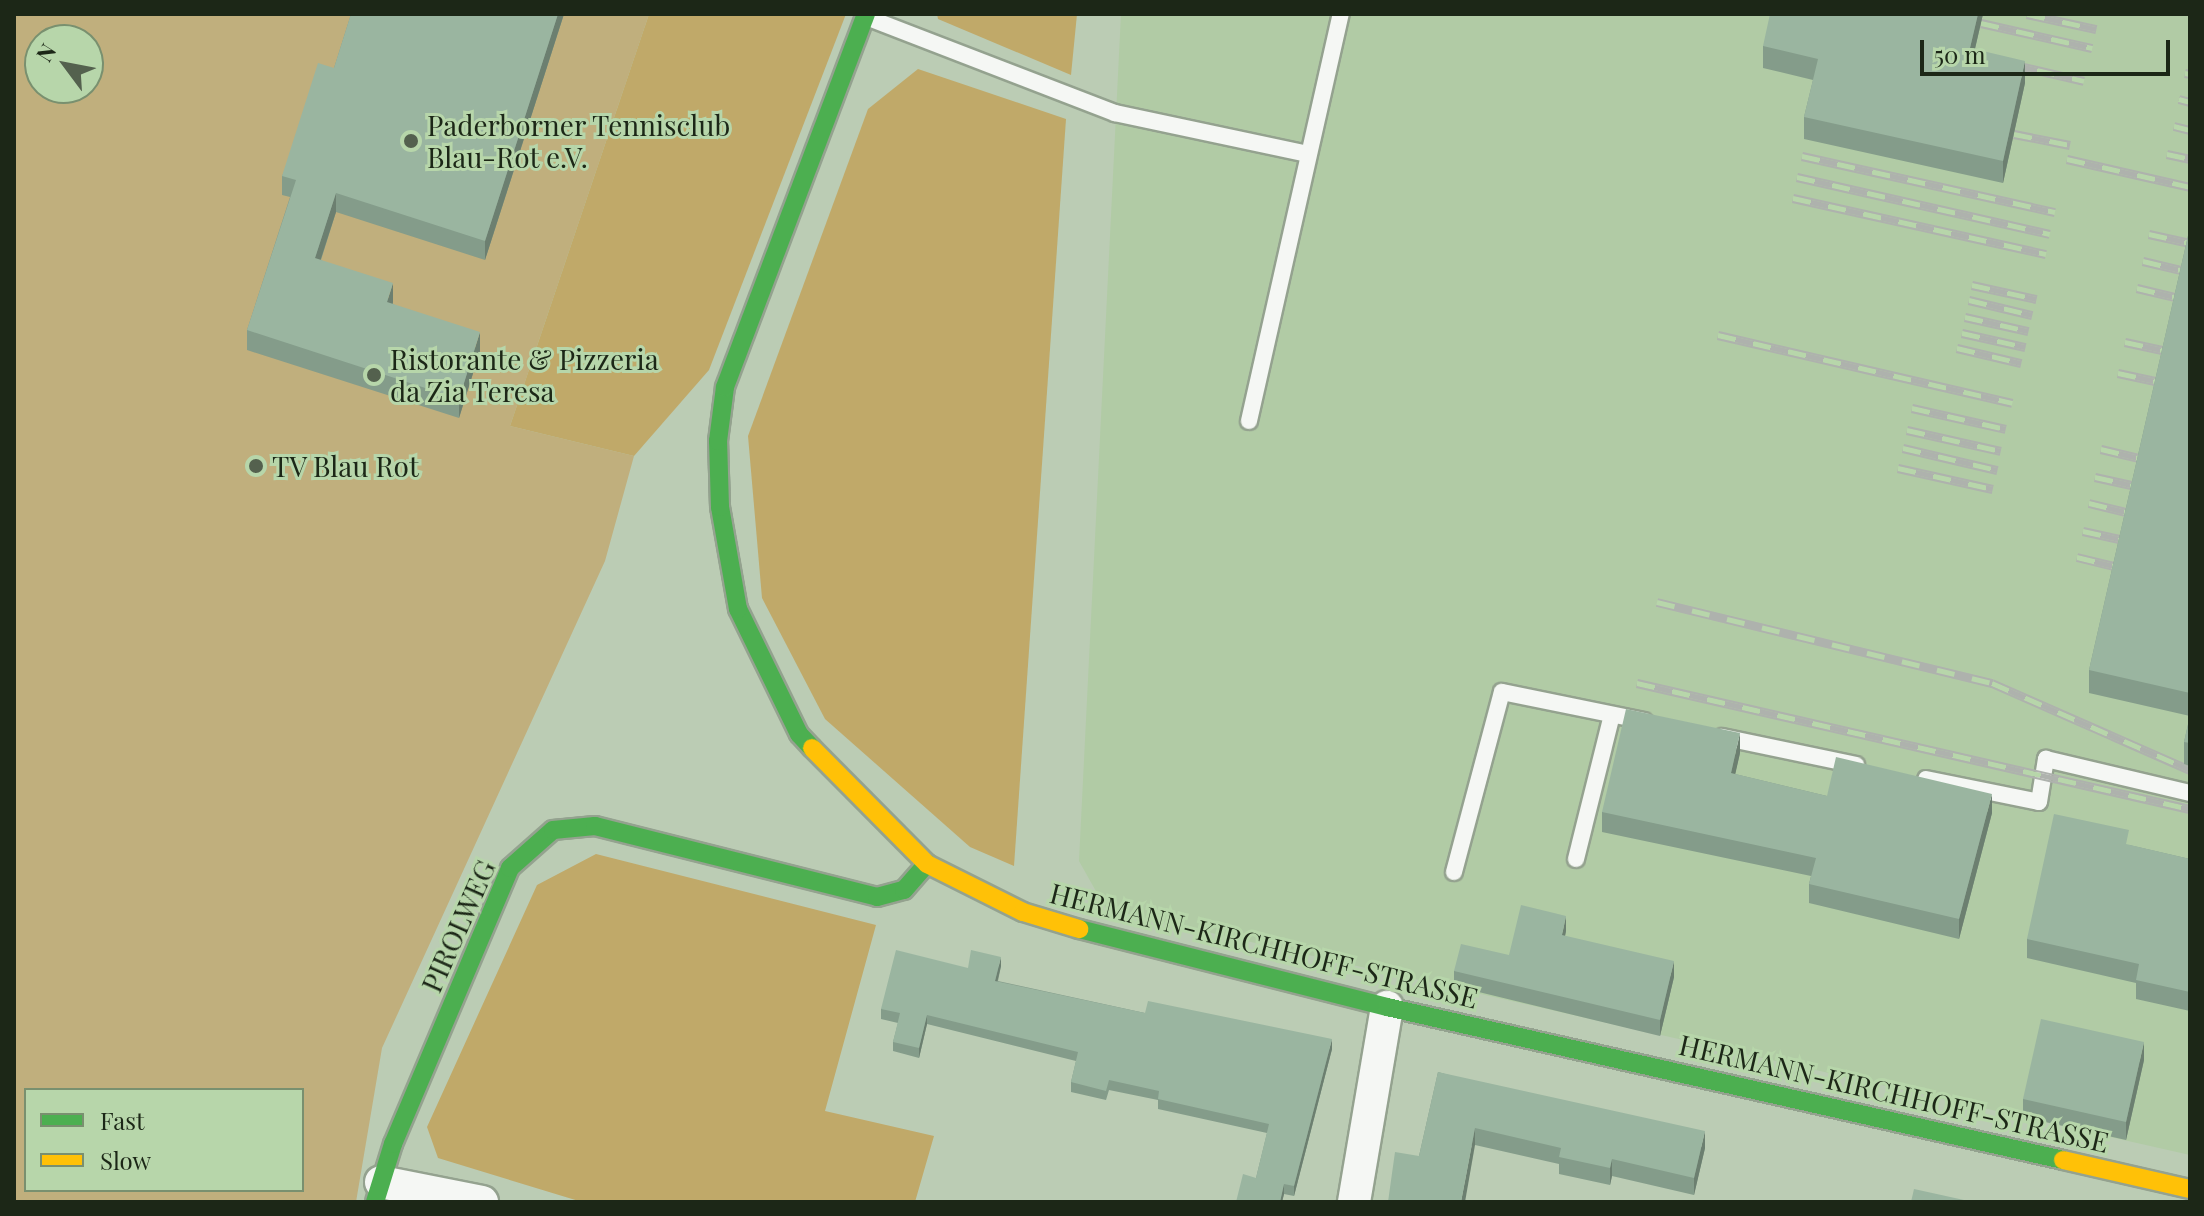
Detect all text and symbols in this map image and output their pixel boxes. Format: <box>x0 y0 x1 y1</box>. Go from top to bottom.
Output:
north arrow <box>24 24 104 104</box>
scale bar <box>1924 24 2174 74</box>
text: N <box>28 38 62 67</box>
text: 50 m <box>1934 38 1986 70</box>
place label: Paderborner Tennisclub Blau-Rot e.V. <box>427 108 731 174</box>
marker: Paderborner Tennisclub Blau-Rot e.V. <box>402 132 420 150</box>
place label: Ristorante & Pizzeria da Zia Teresa <box>390 342 659 408</box>
marker: Ristorante & Pizzeria da Zia Teresa <box>365 366 383 384</box>
place label: TV Blau Rot <box>272 449 420 483</box>
marker: TV Blau Rot <box>247 457 265 475</box>
street label: PIROLWEG <box>414 855 502 997</box>
street label: HERMANN-KIRCHHOFF-STRASSE <box>1047 876 1481 1014</box>
street label: HERMANN-KIRCHHOFF-STRASSE <box>1676 1027 2112 1159</box>
legend <box>24 1088 304 1192</box>
text: Fast <box>100 1104 145 1136</box>
text: Slow <box>100 1144 151 1176</box>

